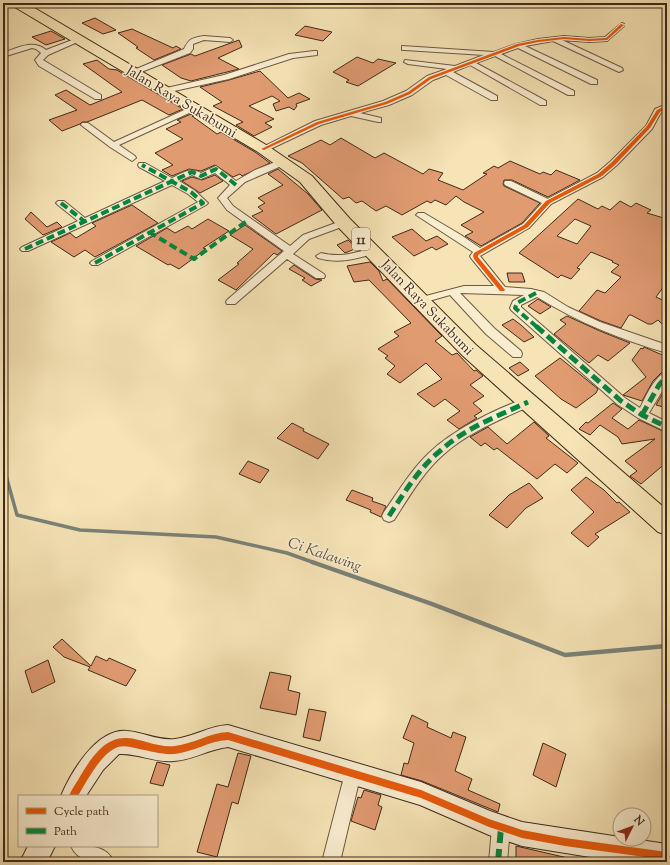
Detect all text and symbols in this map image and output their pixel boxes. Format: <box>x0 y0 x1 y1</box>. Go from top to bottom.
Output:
street label: Jalan Raya Sukabumi <box>121 61 240 144</box>
road number: 11 <box>352 228 370 250</box>
street label: Jalan Raya Sukabumi <box>375 255 478 361</box>
water label: Ci Kalawing <box>285 533 365 578</box>
legend <box>18 795 158 847</box>
text: Cycle path <box>54 803 109 821</box>
north arrow <box>612 807 652 847</box>
text: N <box>629 812 648 830</box>
text: Path <box>54 823 77 841</box>

